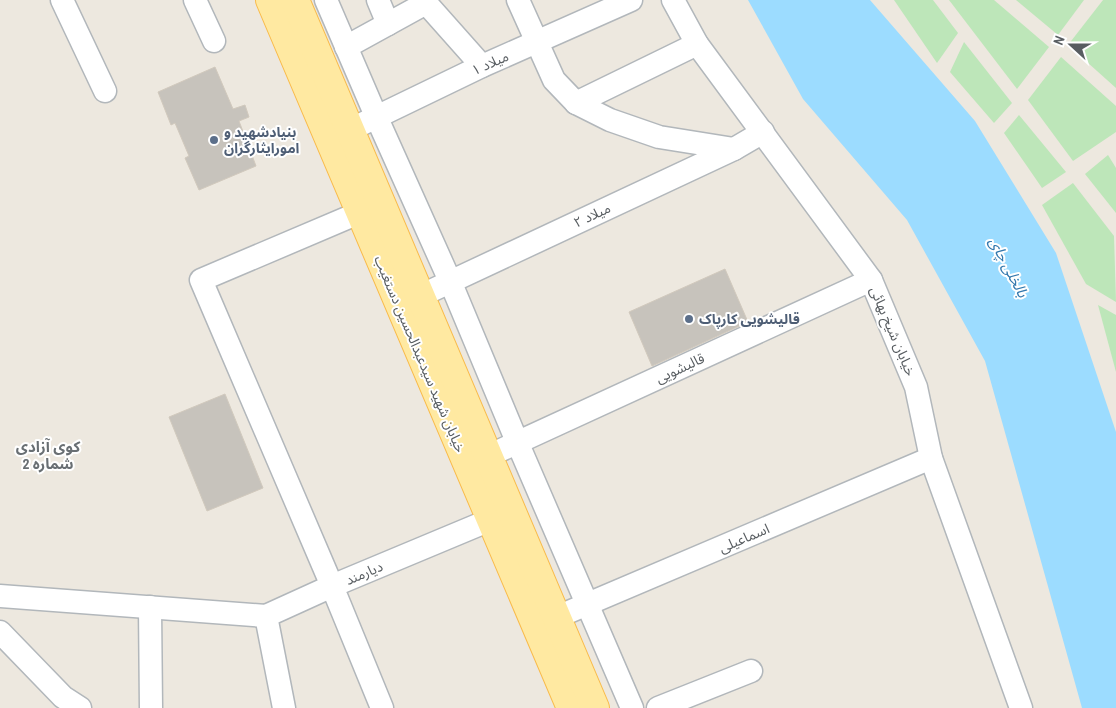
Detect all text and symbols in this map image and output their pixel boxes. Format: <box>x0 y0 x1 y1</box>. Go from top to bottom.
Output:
north arrow <box>1046 20 1096 70</box>
text: N <box>1049 33 1069 47</box>
street label: میلاد ۱ <box>469 47 511 79</box>
place label: بنیادشهید و امورایثارگران <box>224 123 300 157</box>
marker: بنیادشهید و امورایثارگران <box>208 134 220 146</box>
street label: میلاد ۲ <box>571 199 613 231</box>
water label: بالخلی چای <box>984 233 1034 302</box>
street label: خیابان شهید سیدعبدالحسین دستغیب <box>370 253 470 455</box>
street label: خیابان شیخ بهائی <box>864 283 920 379</box>
place label: قالیشویی کارپاک <box>699 310 800 329</box>
marker: قالیشویی کارپاک <box>683 313 695 325</box>
street label: قالیشویی <box>653 349 707 387</box>
district label: کوی آزادی شماره 2 <box>16 436 80 474</box>
street label: اسماعیلی <box>716 519 772 557</box>
street label: دیارمند <box>342 557 386 589</box>

